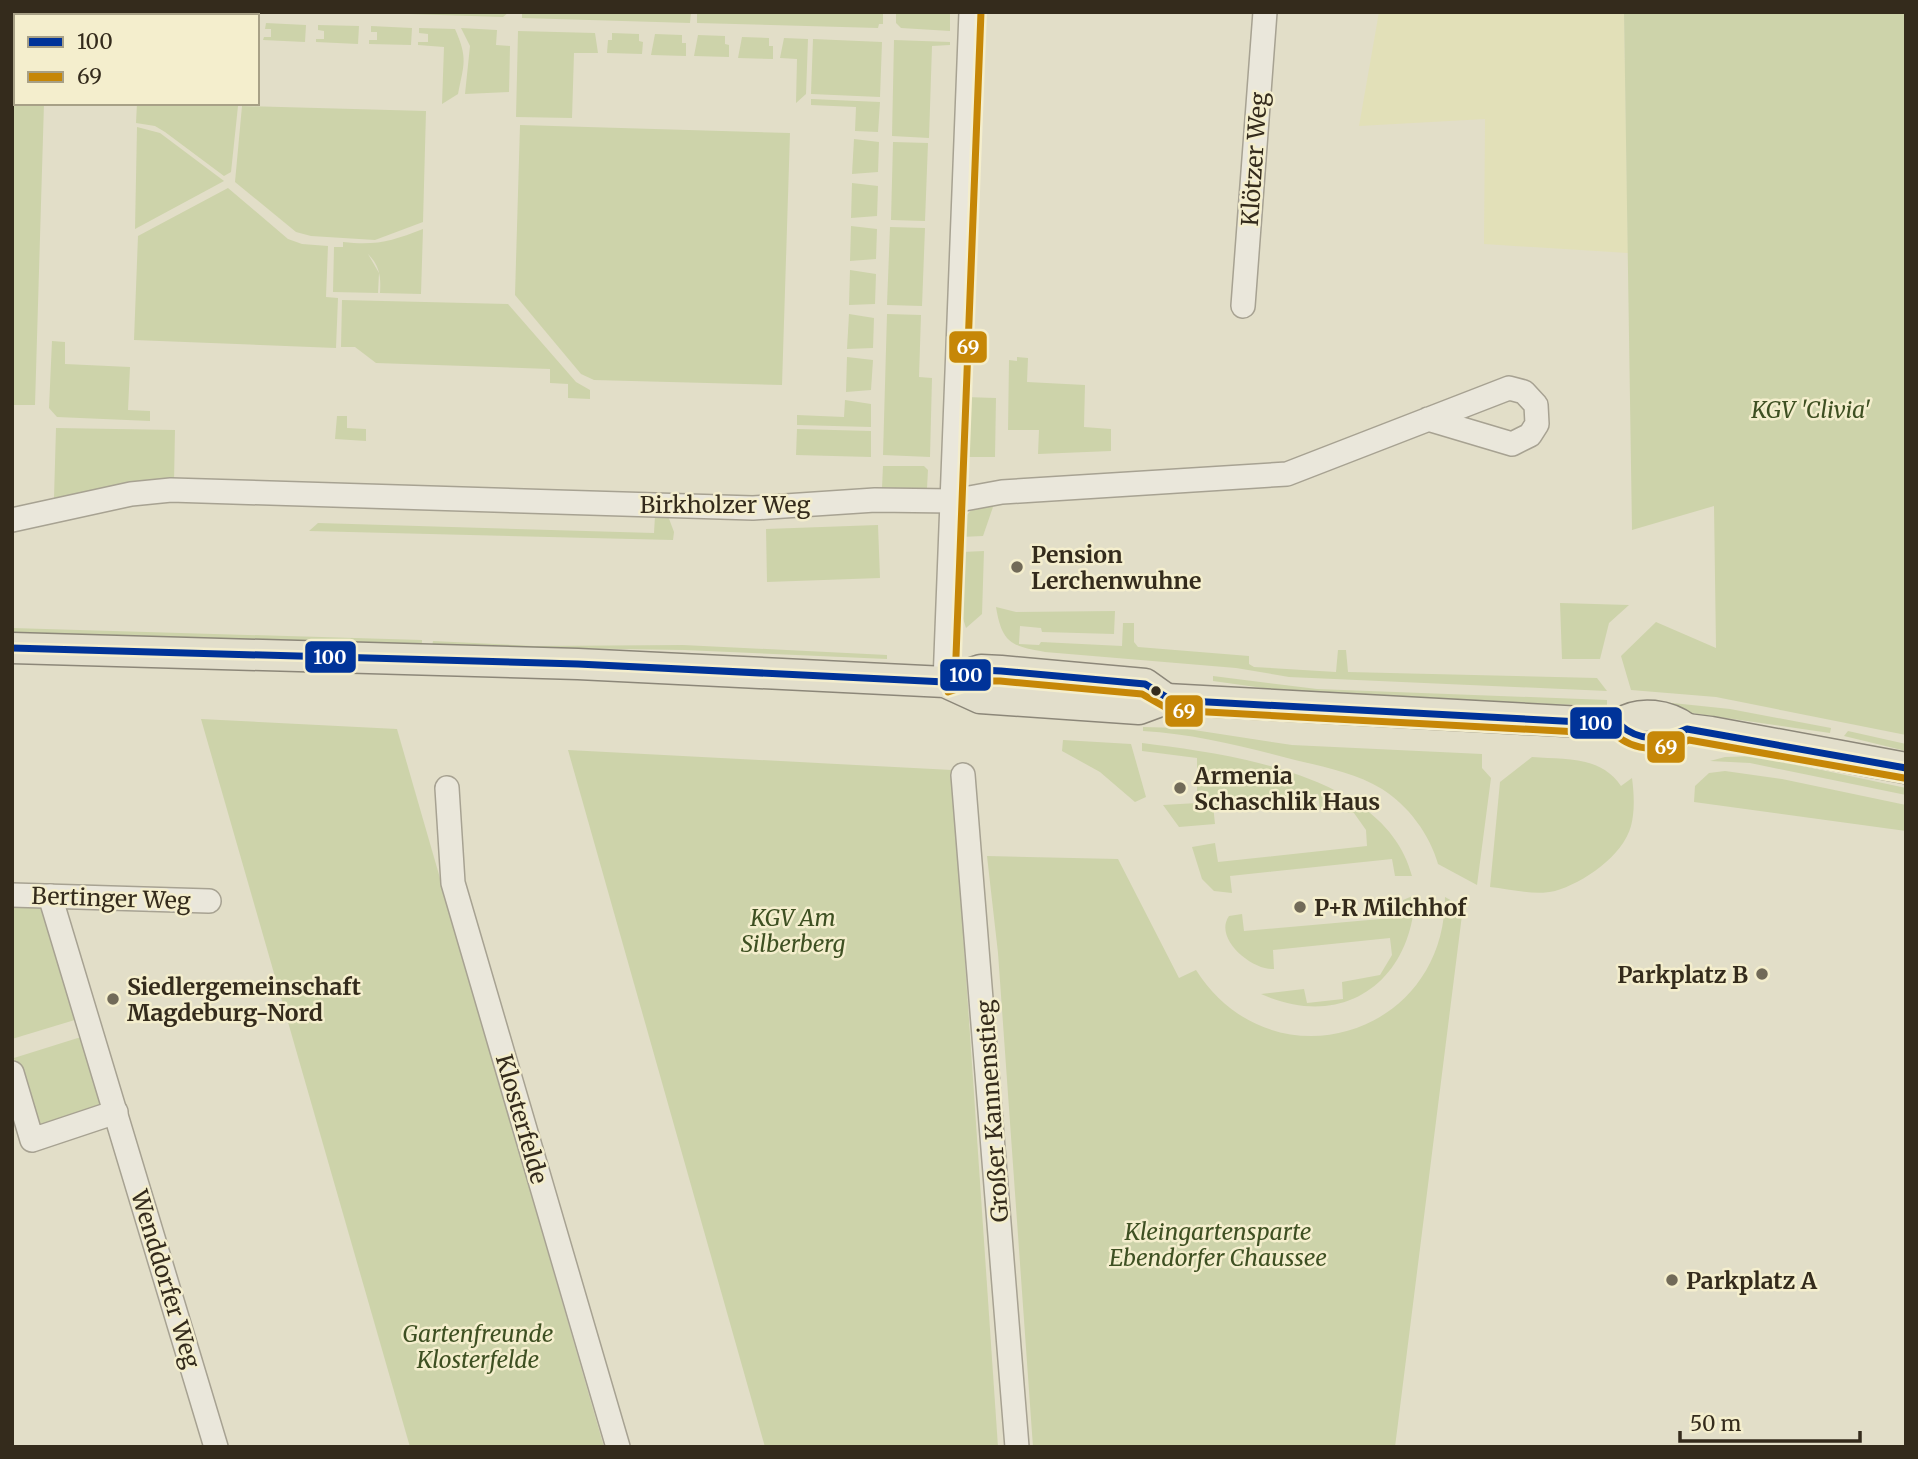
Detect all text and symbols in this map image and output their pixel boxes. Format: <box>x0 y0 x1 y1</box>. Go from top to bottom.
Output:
legend <box>14 14 259 105</box>
text: 100 <box>77 28 113 55</box>
text: 69 <box>77 63 102 90</box>
street label: Klötzer Weg <box>1235 91 1273 227</box>
line badge: 69 <box>948 330 988 364</box>
text: 69 <box>957 335 979 359</box>
park label: KGV 'Clivia' <box>1750 395 1871 424</box>
street label: Birkholzer Weg <box>640 490 810 519</box>
place label: Pension Lerchenwuhne <box>1031 540 1201 595</box>
marker: Pension Lerchenwuhne <box>1009 559 1025 575</box>
line badge: 100 <box>304 640 357 674</box>
text: 100 <box>313 645 347 669</box>
line badge: 100 <box>939 658 992 692</box>
text: 100 <box>949 663 983 687</box>
unlabelled marker <box>1149 684 1163 698</box>
line badge: 69 <box>1164 694 1204 728</box>
text: 69 <box>1173 699 1195 723</box>
line badge: 100 <box>1569 706 1623 740</box>
text: 100 <box>1579 711 1613 735</box>
line badge: 69 <box>1646 730 1686 764</box>
text: 69 <box>1655 735 1677 759</box>
place label: Armenia Schaschlik Haus <box>1193 761 1380 816</box>
marker: Armenia Schaschlik Haus <box>1172 780 1188 796</box>
street label: Bertinger Weg <box>31 881 191 915</box>
place label: P+R Milchhof <box>1314 893 1467 922</box>
marker: P+R Milchhof <box>1292 899 1308 915</box>
park label: KGV Am Silberberg <box>741 903 846 958</box>
place label: Parkplatz B <box>1617 960 1748 989</box>
marker: Parkplatz B <box>1754 966 1770 982</box>
place label: Siedlergemeinschaft Magdeburg-Nord <box>127 972 361 1027</box>
marker: Siedlergemeinschaft Magdeburg-Nord <box>105 991 121 1007</box>
street label: Großer Kannenstieg <box>970 999 1014 1223</box>
street label: Klosterfelde <box>490 1051 554 1187</box>
street label: Wenddorfer Weg <box>125 1185 207 1372</box>
park label: Kleingartensparte Ebendorfer Chaussee <box>1109 1217 1327 1272</box>
place label: Parkplatz A <box>1686 1266 1818 1295</box>
marker: Parkplatz A <box>1664 1272 1680 1288</box>
park label: Gartenfreunde Klosterfelde <box>403 1319 553 1374</box>
scale bar <box>1680 1400 1860 1444</box>
text: 50 m <box>1690 1410 1741 1437</box>

